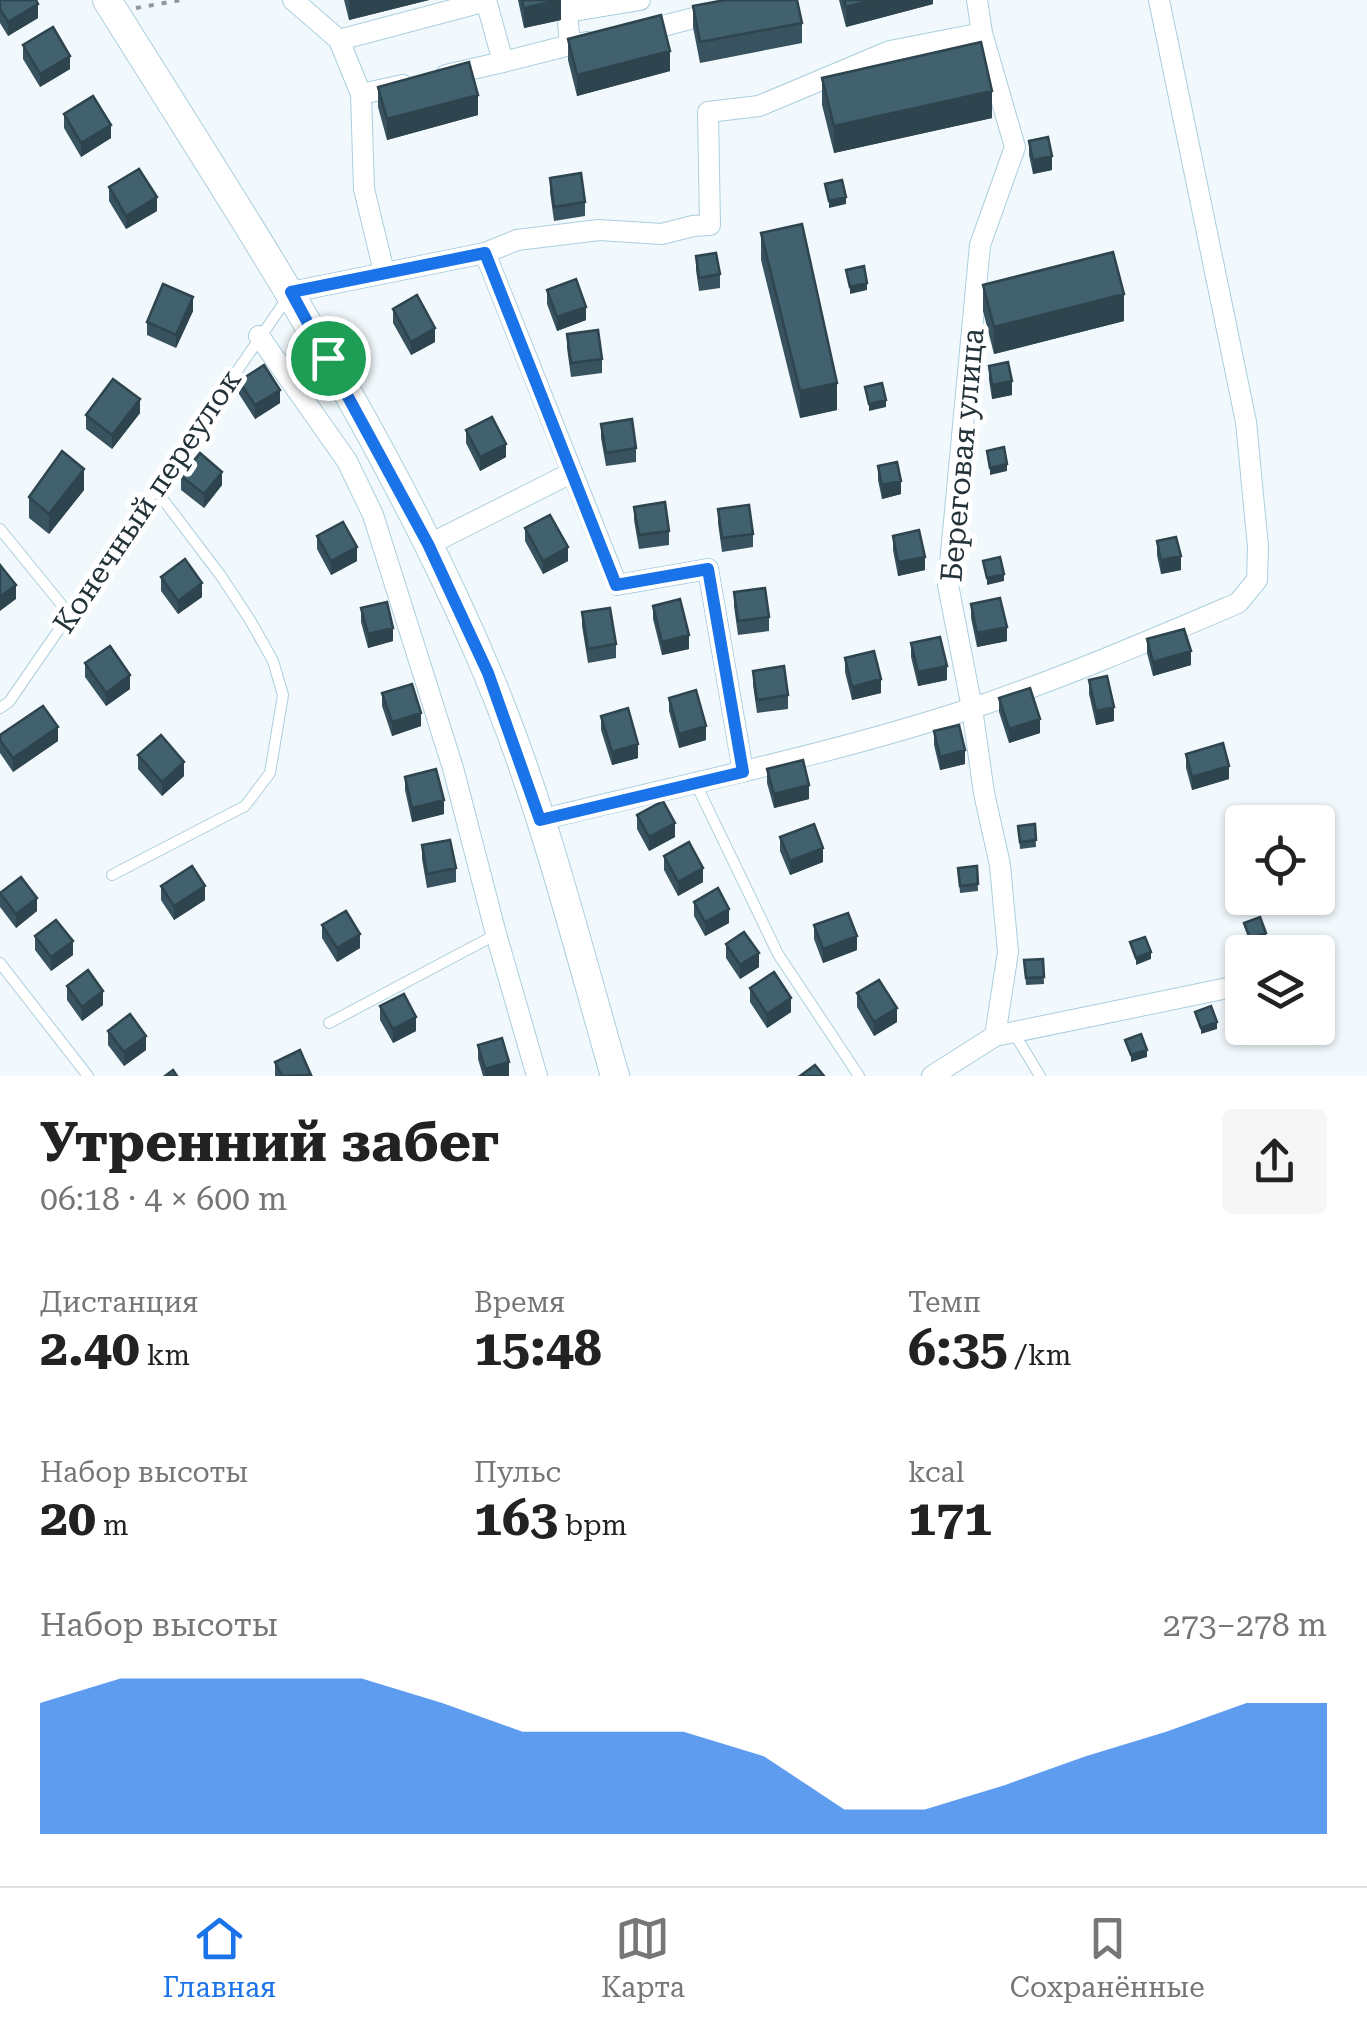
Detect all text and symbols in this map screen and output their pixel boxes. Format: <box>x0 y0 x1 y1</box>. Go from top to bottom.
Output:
pin <box>286 316 371 401</box>
street label: Береговая улица <box>933 327 991 583</box>
icon: arrive <box>301 331 356 386</box>
street label: Конечный переулок <box>46 363 248 639</box>
map controls <box>1225 805 1335 1045</box>
button: locate <box>1225 805 1335 915</box>
button: layers <box>1225 935 1335 1045</box>
button: share <box>1222 1109 1327 1214</box>
text: Утренний забег <box>40 1110 499 1174</box>
text: 06:18 · 4 × 600 m <box>40 1180 287 1218</box>
text: Дистанция <box>40 1286 198 1319</box>
text: Время <box>474 1286 565 1319</box>
text: Темп <box>908 1286 981 1319</box>
text: 2.40 <box>40 1319 140 1377</box>
text: 15:48 <box>474 1319 602 1377</box>
text: 6:35 <box>908 1319 1008 1377</box>
text: km <box>140 1339 190 1372</box>
text: /km <box>1008 1339 1071 1372</box>
text: Набор высоты <box>40 1456 248 1489</box>
text: Пульс <box>474 1456 561 1489</box>
text: kcal <box>908 1456 964 1489</box>
text: 20 <box>40 1489 96 1547</box>
text: 163 <box>474 1489 558 1547</box>
text: 171 <box>908 1489 992 1547</box>
text: m <box>96 1509 129 1542</box>
text: bpm <box>558 1509 627 1542</box>
text: Набор высоты <box>40 1606 278 1644</box>
text: 273–278 m <box>1163 1606 1327 1644</box>
tab: Главная <box>162 1911 276 2004</box>
tab: Карта <box>601 1911 685 2004</box>
tab: Сохранённые <box>1010 1911 1205 2004</box>

